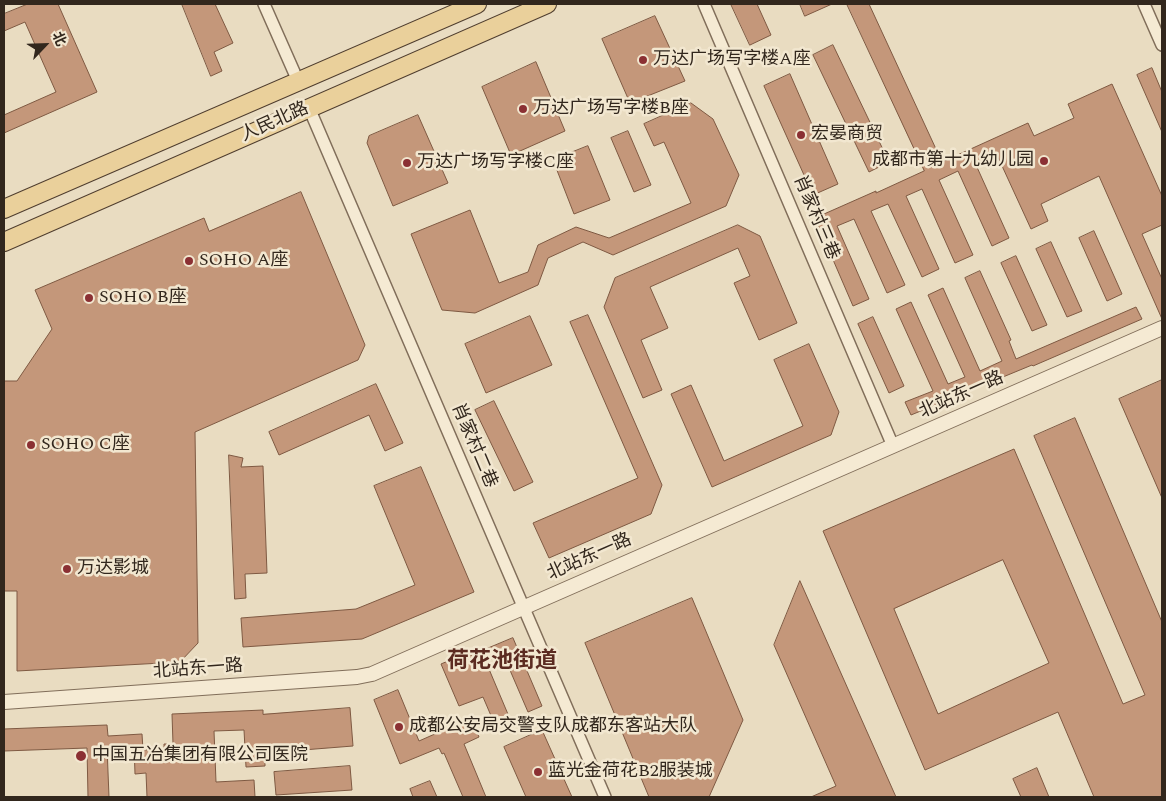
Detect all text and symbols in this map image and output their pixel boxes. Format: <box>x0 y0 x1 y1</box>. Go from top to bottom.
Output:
north arrow <box>20 20 70 70</box>
text: 北 <box>47 28 72 49</box>
place label: 万达广场写字楼A座 <box>653 49 810 71</box>
marker: 万达广场写字楼A座 <box>637 54 649 66</box>
street label: 人民北路 <box>238 98 312 148</box>
place label: 万达广场写字楼B座 <box>533 98 689 120</box>
marker: 万达广场写字楼B座 <box>517 103 529 115</box>
place label: 宏晏商贸 <box>811 124 883 146</box>
marker: 宏晏商贸 <box>795 129 807 141</box>
place label: 成都市第十九幼儿园 <box>872 150 1034 172</box>
place label: 万达广场写字楼C座 <box>417 152 574 174</box>
marker: 成都市第十九幼儿园 <box>1038 155 1050 167</box>
marker: 万达广场写字楼C座 <box>401 157 413 169</box>
street label: 肖家村三巷 <box>787 172 843 264</box>
place label: SOHO A座 <box>199 250 288 272</box>
marker: SOHO A座 <box>183 255 195 267</box>
place label: SOHO B座 <box>99 287 187 309</box>
marker: SOHO B座 <box>83 292 95 304</box>
street label: 北站东一路 <box>916 368 1008 424</box>
street label: 肖家村二巷 <box>445 400 501 492</box>
place label: SOHO C座 <box>41 434 130 456</box>
marker: SOHO C座 <box>25 439 37 451</box>
street label: 北站东一路 <box>544 530 636 586</box>
place label: 万达影城 <box>77 558 149 580</box>
marker: 万达影城 <box>61 563 73 575</box>
district label: 荷花池街道 <box>447 650 557 676</box>
street label: 北站东一路 <box>152 656 244 684</box>
place label: 成都公安局交警支队成都东客站大队 <box>409 716 697 738</box>
marker: 成都公安局交警支队成都东客站大队 <box>393 721 405 733</box>
place label: 中国五冶集团有限公司医院 <box>92 745 308 767</box>
marker: 中国五冶集团有限公司医院 <box>74 749 88 763</box>
place label: 蓝光金荷花B2服装城 <box>548 761 713 783</box>
marker: 蓝光金荷花B2服装城 <box>532 766 544 778</box>

